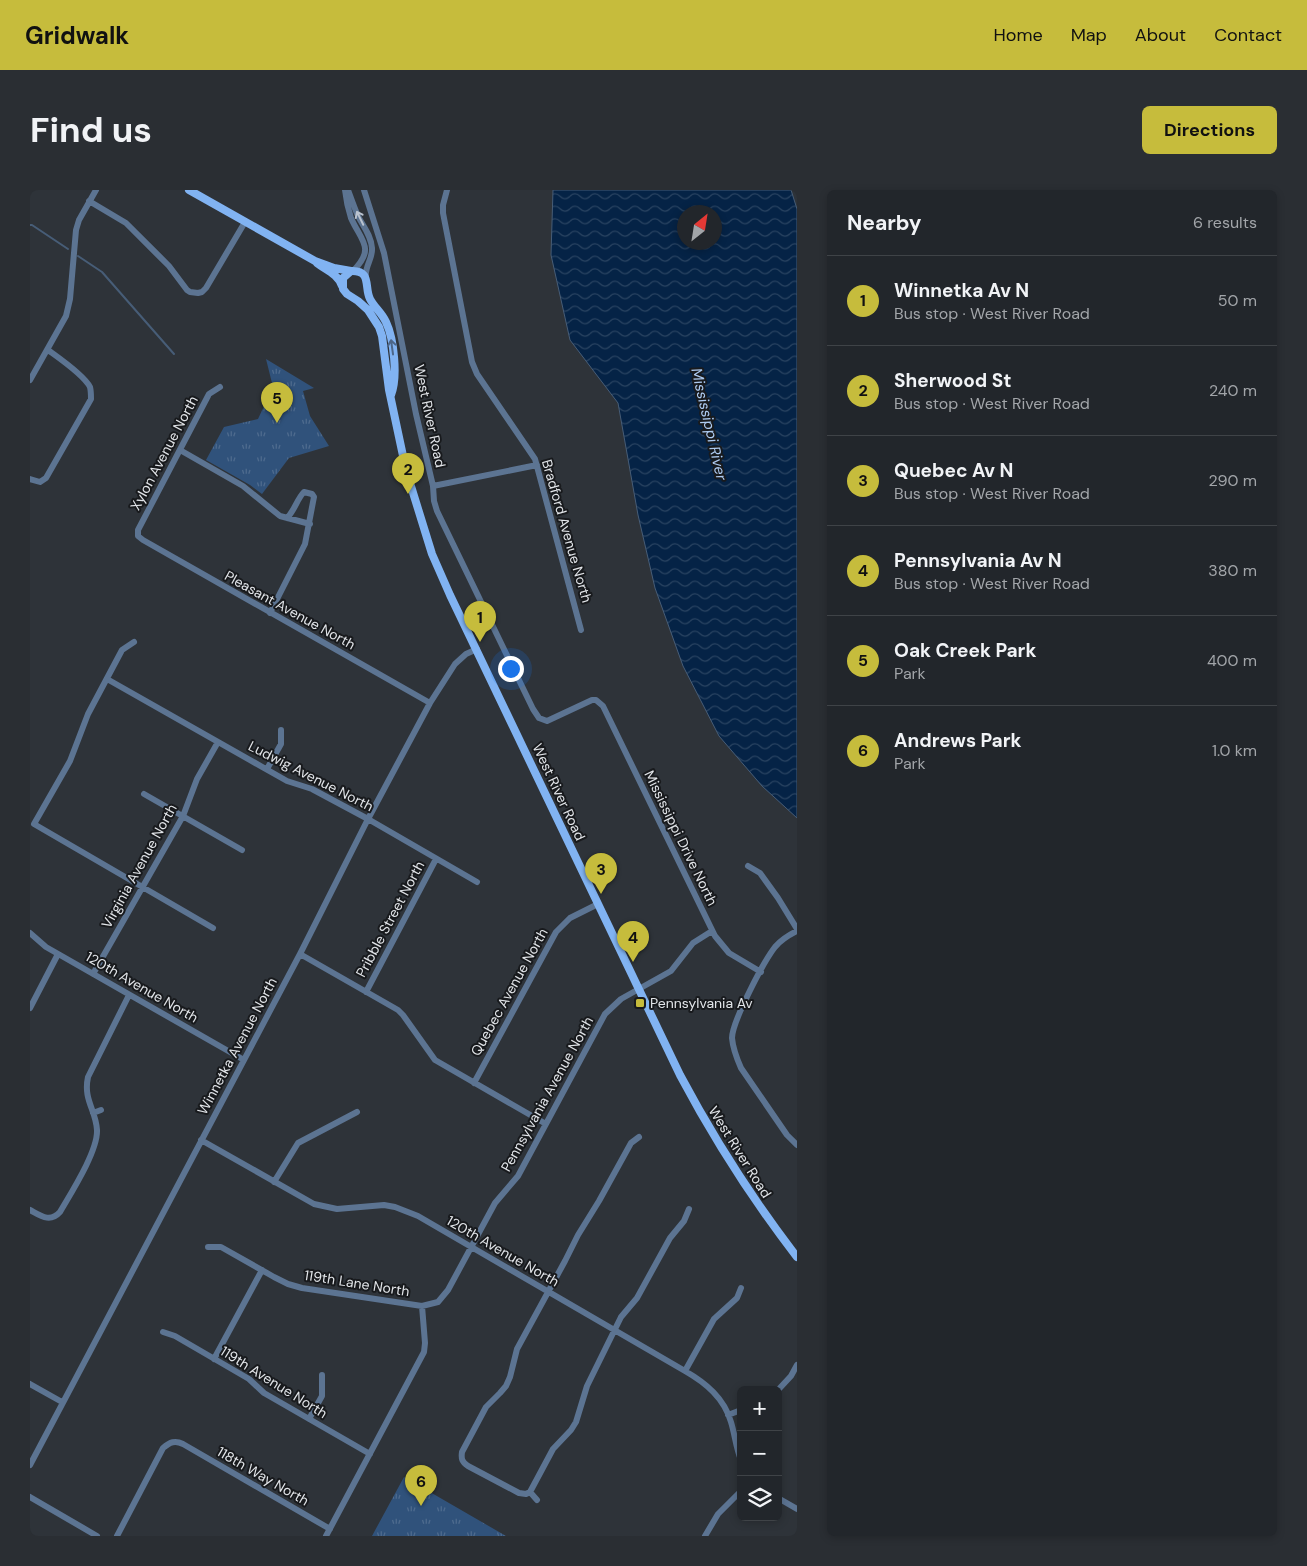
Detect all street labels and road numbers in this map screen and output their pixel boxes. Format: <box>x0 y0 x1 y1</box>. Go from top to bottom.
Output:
street label: West River Road <box>410 363 450 469</box>
street label: Xylon Avenue North <box>126 393 202 513</box>
street label: Bradford Avenue North <box>538 457 596 605</box>
street label: Pleasant Avenue North <box>221 567 359 653</box>
street label: Ludwig Avenue North <box>246 737 376 815</box>
street label: West River Road <box>529 741 589 843</box>
street label: Mississippi Drive North <box>640 767 722 909</box>
street label: Virginia Avenue North <box>97 801 181 931</box>
street label: Pribble Street North <box>352 858 428 980</box>
street label: Quebec Avenue North <box>466 925 552 1059</box>
street label: 120th Avenue North <box>82 947 202 1027</box>
street label: Winnetka Avenue North <box>193 974 281 1118</box>
street label: Pennsylvania Avenue North <box>497 1013 597 1175</box>
street label: West River Road <box>705 1103 775 1201</box>
street label: 120th Avenue North <box>443 1211 563 1291</box>
street label: 119th Lane North <box>303 1266 411 1300</box>
street label: 119th Avenue North <box>217 1342 331 1422</box>
street label: 118th Way North <box>214 1442 312 1510</box>

